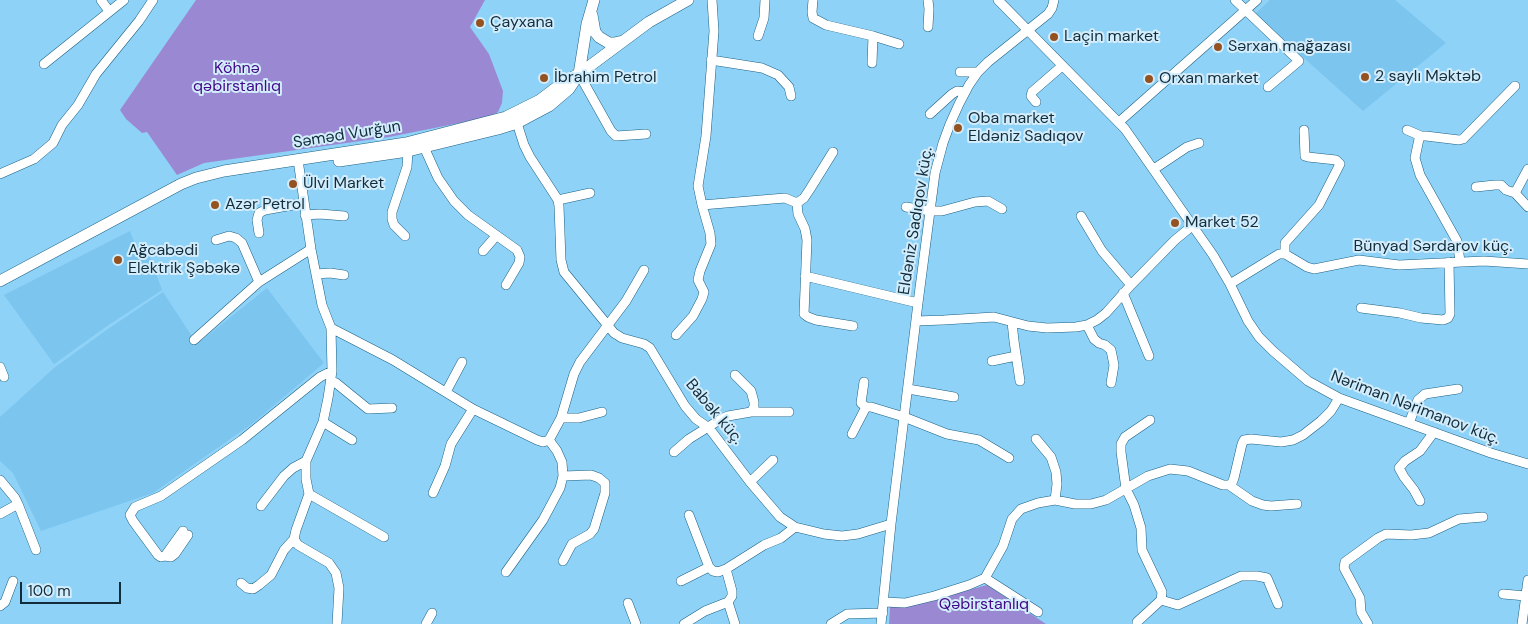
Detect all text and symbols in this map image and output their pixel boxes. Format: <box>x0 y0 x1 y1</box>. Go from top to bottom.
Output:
place label: Çayxana <box>490 13 553 33</box>
marker: Çayxana <box>474 17 486 29</box>
place label: Laçin market <box>1064 27 1159 47</box>
marker: Laçin market <box>1048 31 1060 43</box>
place label: Sərxan mağazası <box>1228 37 1351 57</box>
marker: Sərxan mağazası <box>1212 41 1224 53</box>
park label: Köhnə qəbirstanlıq <box>193 59 281 97</box>
place label: 2 saylı Məktəb <box>1375 67 1481 87</box>
place label: İbrahim Petrol <box>554 68 657 88</box>
place label: Orxan market <box>1159 69 1259 89</box>
marker: 2 saylı Məktəb <box>1359 71 1371 83</box>
marker: İbrahim Petrol <box>538 72 550 84</box>
marker: Orxan market <box>1143 73 1155 85</box>
place label: Oba market Eldəniz Sadıqov <box>968 109 1083 147</box>
street label: Səməd Vurğun <box>292 117 402 153</box>
marker: Oba market Eldəniz Sadıqov <box>952 122 964 134</box>
street label: Eldəniz Sadıqov küç. <box>895 146 937 296</box>
place label: Ülvi Market <box>303 174 384 194</box>
marker: Ülvi Market <box>287 178 299 190</box>
place label: Azər Petrol <box>225 195 305 215</box>
marker: Azər Petrol <box>209 199 221 211</box>
place label: Market 52 <box>1185 213 1259 233</box>
marker: Market 52 <box>1169 217 1181 229</box>
street label: Bünyad Sərdarov küç. <box>1354 237 1512 257</box>
place label: Ağcabədi Elektrik Şəbəkə <box>128 241 240 279</box>
marker: Ağcabədi Elektrik Şəbəkə <box>112 254 124 266</box>
street label: Nəriman Nərimanov küç. <box>1328 367 1502 449</box>
street label: Babək küç. <box>681 375 747 449</box>
scale bar <box>22 572 124 604</box>
text: 100 m <box>28 581 71 601</box>
park label: Qəbirstanlıq <box>939 595 1029 615</box>

